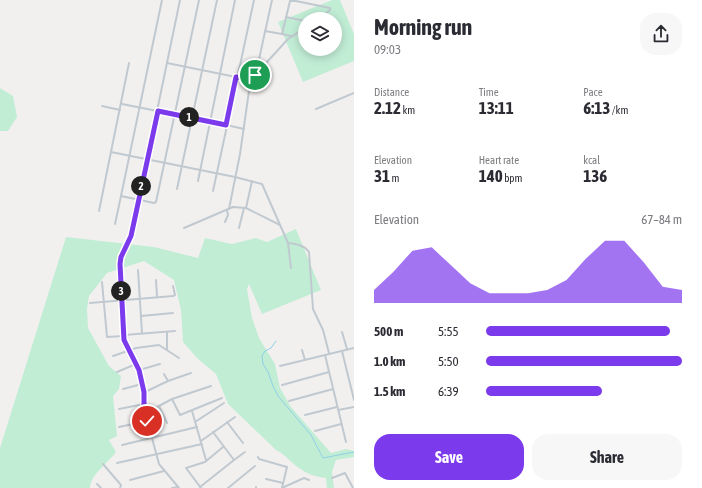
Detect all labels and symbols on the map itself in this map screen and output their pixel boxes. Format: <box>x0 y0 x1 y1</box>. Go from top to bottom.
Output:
pin <box>238 58 272 92</box>
pin: 1 <box>179 107 199 127</box>
pin: 2 <box>131 176 151 196</box>
pin: 3 <box>111 281 131 301</box>
pin <box>130 404 164 438</box>

